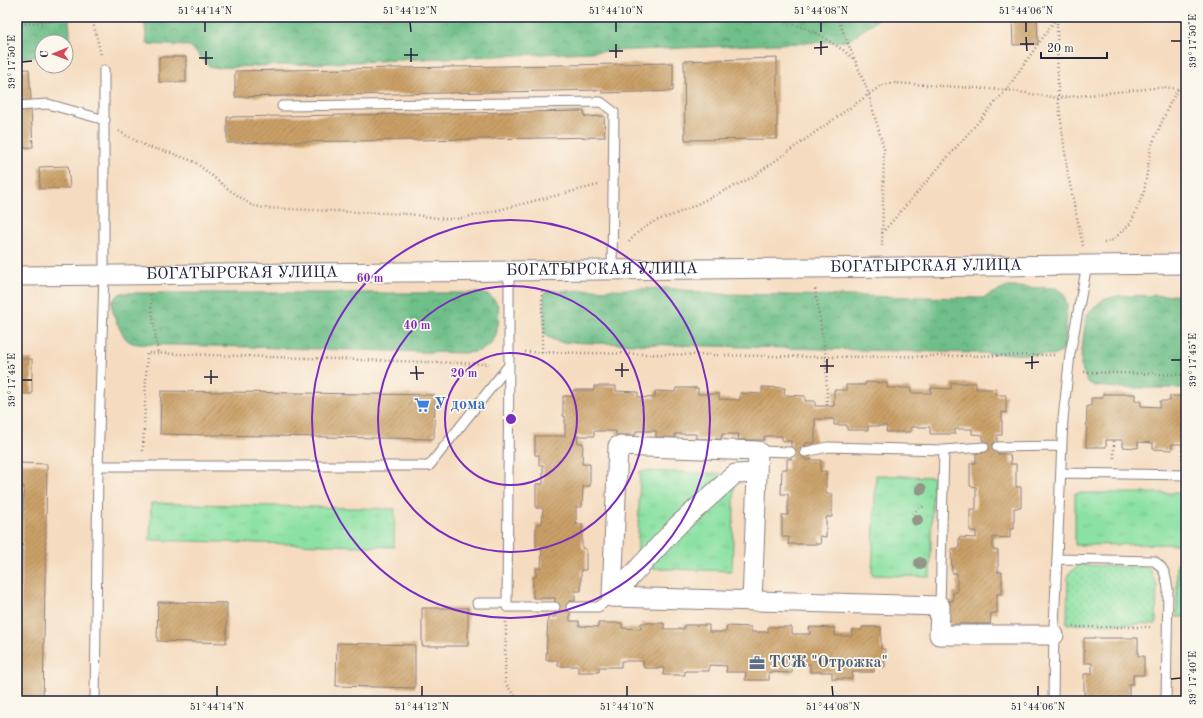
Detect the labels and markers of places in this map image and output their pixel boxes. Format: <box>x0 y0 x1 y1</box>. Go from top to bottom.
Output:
supermarket icon: У дома <box>413 396 431 414</box>
place label: У дома <box>434 397 486 413</box>
centre of rings <box>504 412 518 426</box>
office icon: ТСЖ "Отрожка" <box>748 654 766 672</box>
place label: ТСЖ "Отрожка" <box>769 655 888 671</box>

